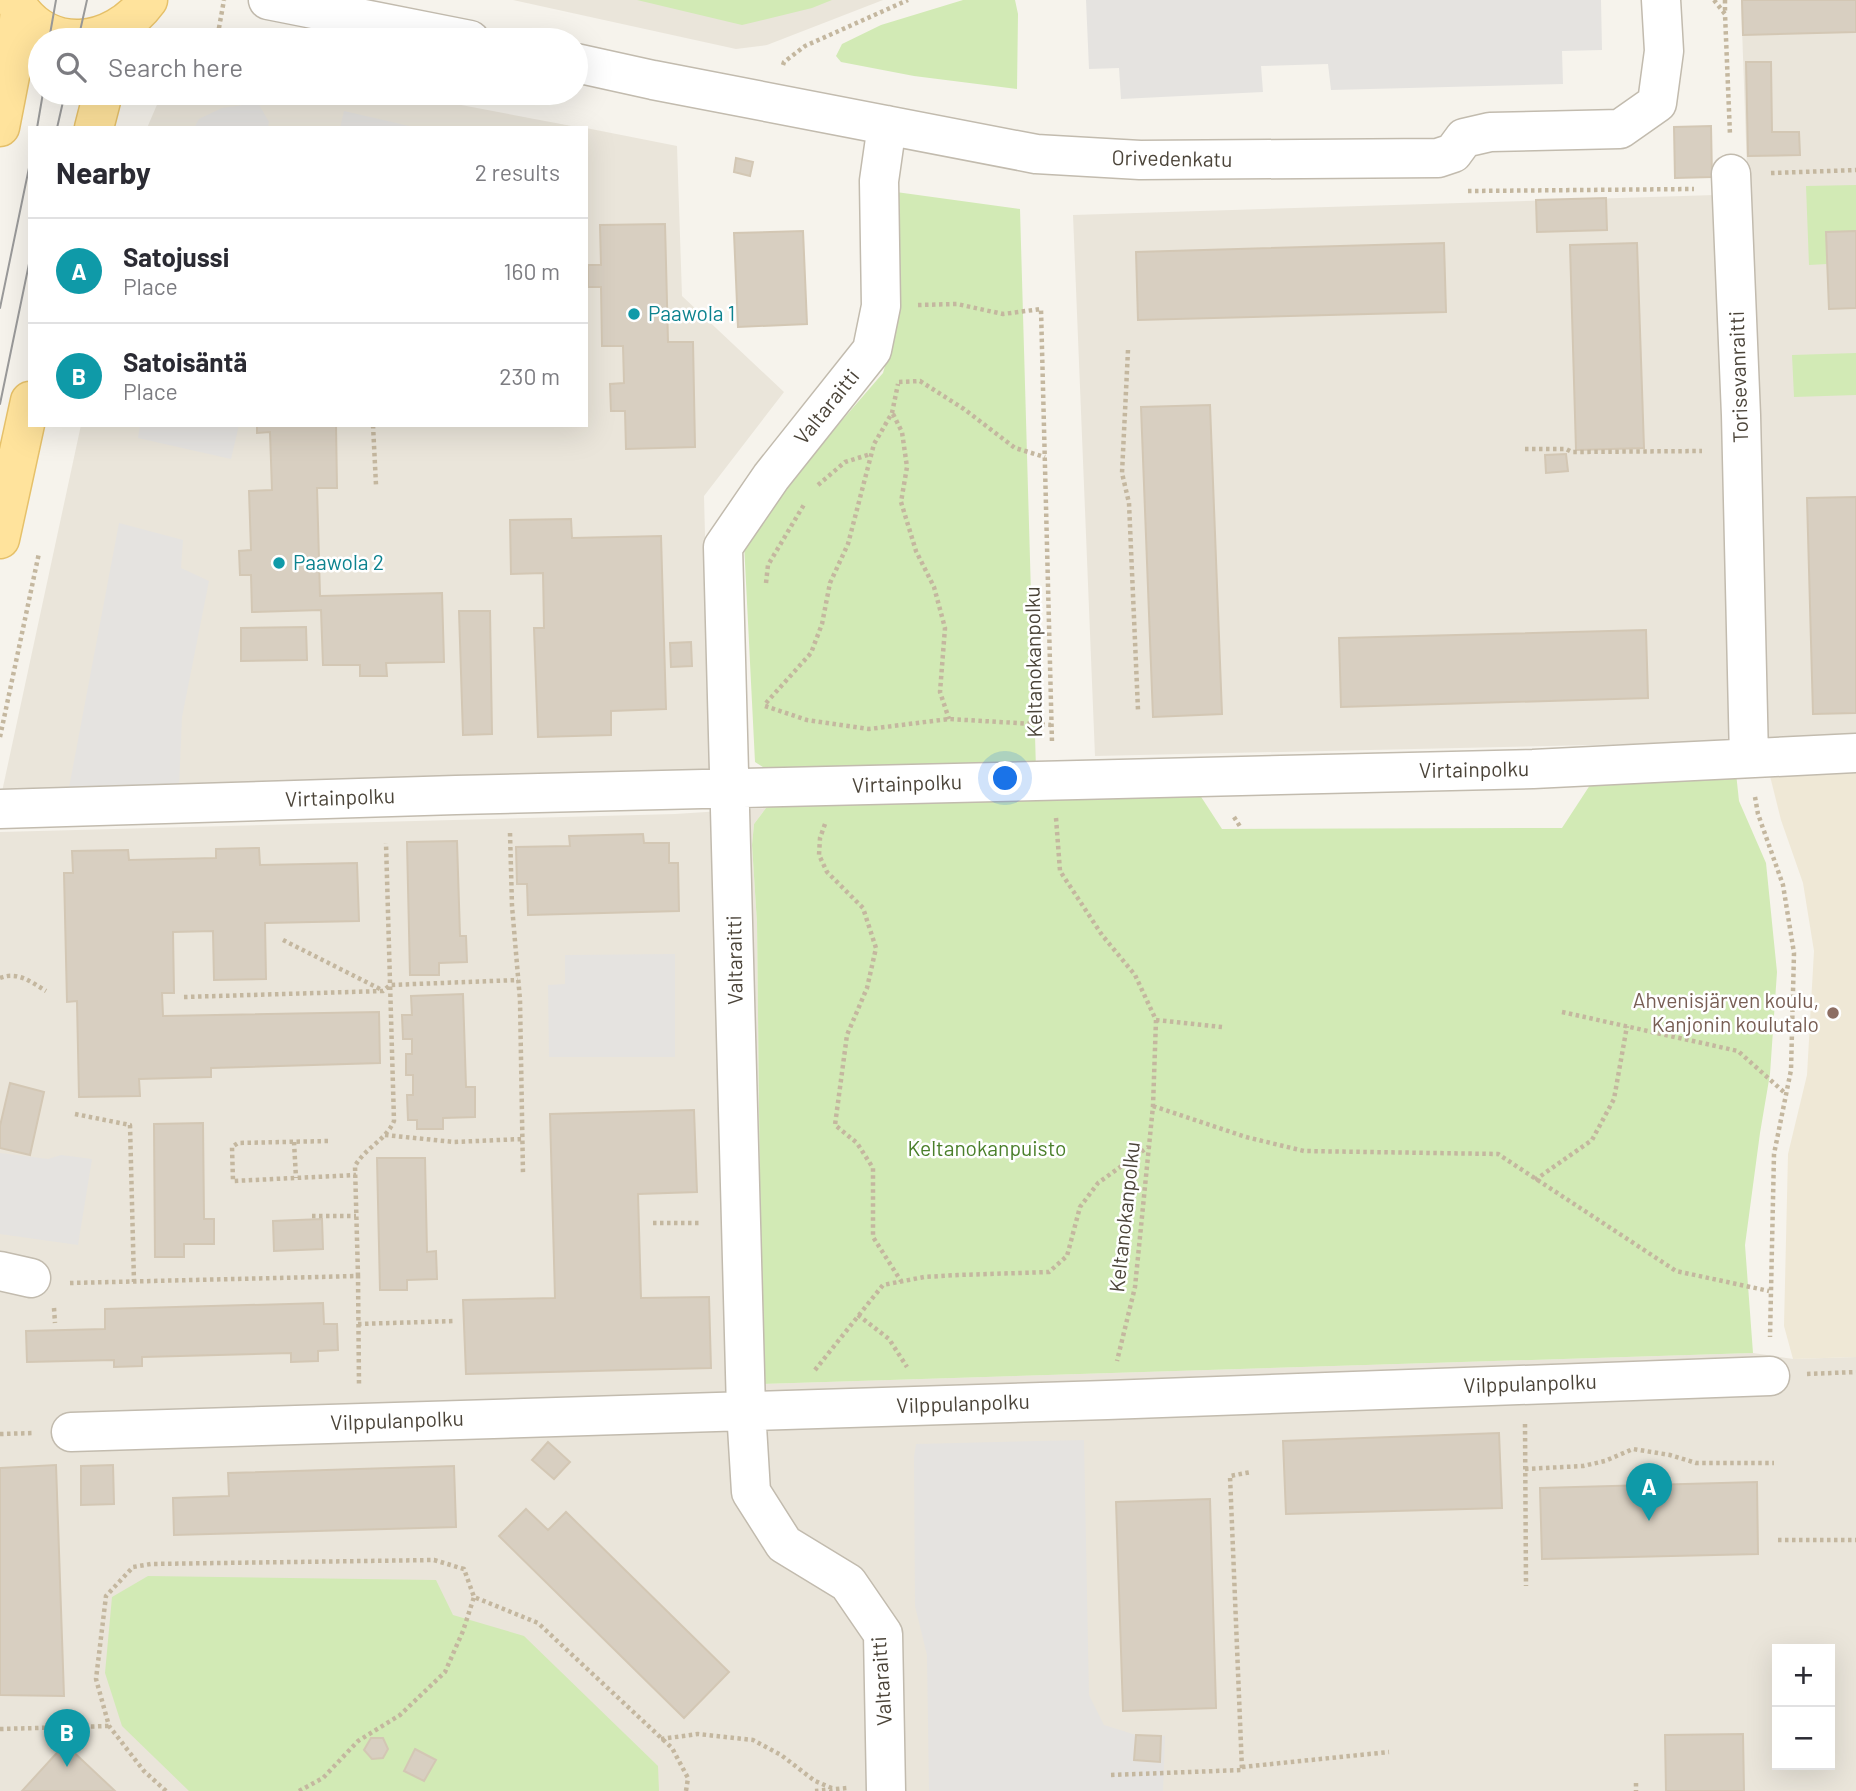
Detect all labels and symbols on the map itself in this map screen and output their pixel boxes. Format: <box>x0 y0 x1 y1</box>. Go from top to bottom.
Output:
street label: Orivedenkatu <box>1111 144 1233 171</box>
place label: Paawola 1 <box>648 300 735 325</box>
marker: Paawola 1 <box>626 306 642 322</box>
street label: Torisevanraitti <box>1723 311 1752 443</box>
street label: Valtaraitti <box>788 363 864 449</box>
place label: Paawola 2 <box>293 549 384 574</box>
marker: Paawola 2 <box>271 555 287 571</box>
street label: Keltanokanpolku <box>1019 586 1046 738</box>
street label: Virtainpolku <box>1419 755 1529 782</box>
your location <box>988 761 1022 795</box>
street label: Virtainpolku <box>851 768 962 797</box>
street label: Virtainpolku <box>284 782 395 811</box>
street label: Valtaraitti <box>720 915 747 1005</box>
place label: Ahvenisjärven koulu, Kanjonin koulutalo <box>1633 987 1819 1036</box>
marker: Ahvenisjärven koulu, Kanjonin koulutalo <box>1825 1005 1841 1021</box>
park label: Keltanokanpuisto <box>908 1135 1066 1160</box>
street label: Keltanokanpolku <box>1103 1140 1144 1293</box>
street label: Vilppulanpolku <box>1463 1368 1597 1397</box>
street label: Vilppulanpolku <box>896 1388 1030 1417</box>
street label: Vilppulanpolku <box>330 1405 464 1434</box>
pin: A <box>1626 1463 1672 1521</box>
street label: Valtaraitti <box>865 1636 896 1727</box>
pin: B <box>44 1709 90 1767</box>

